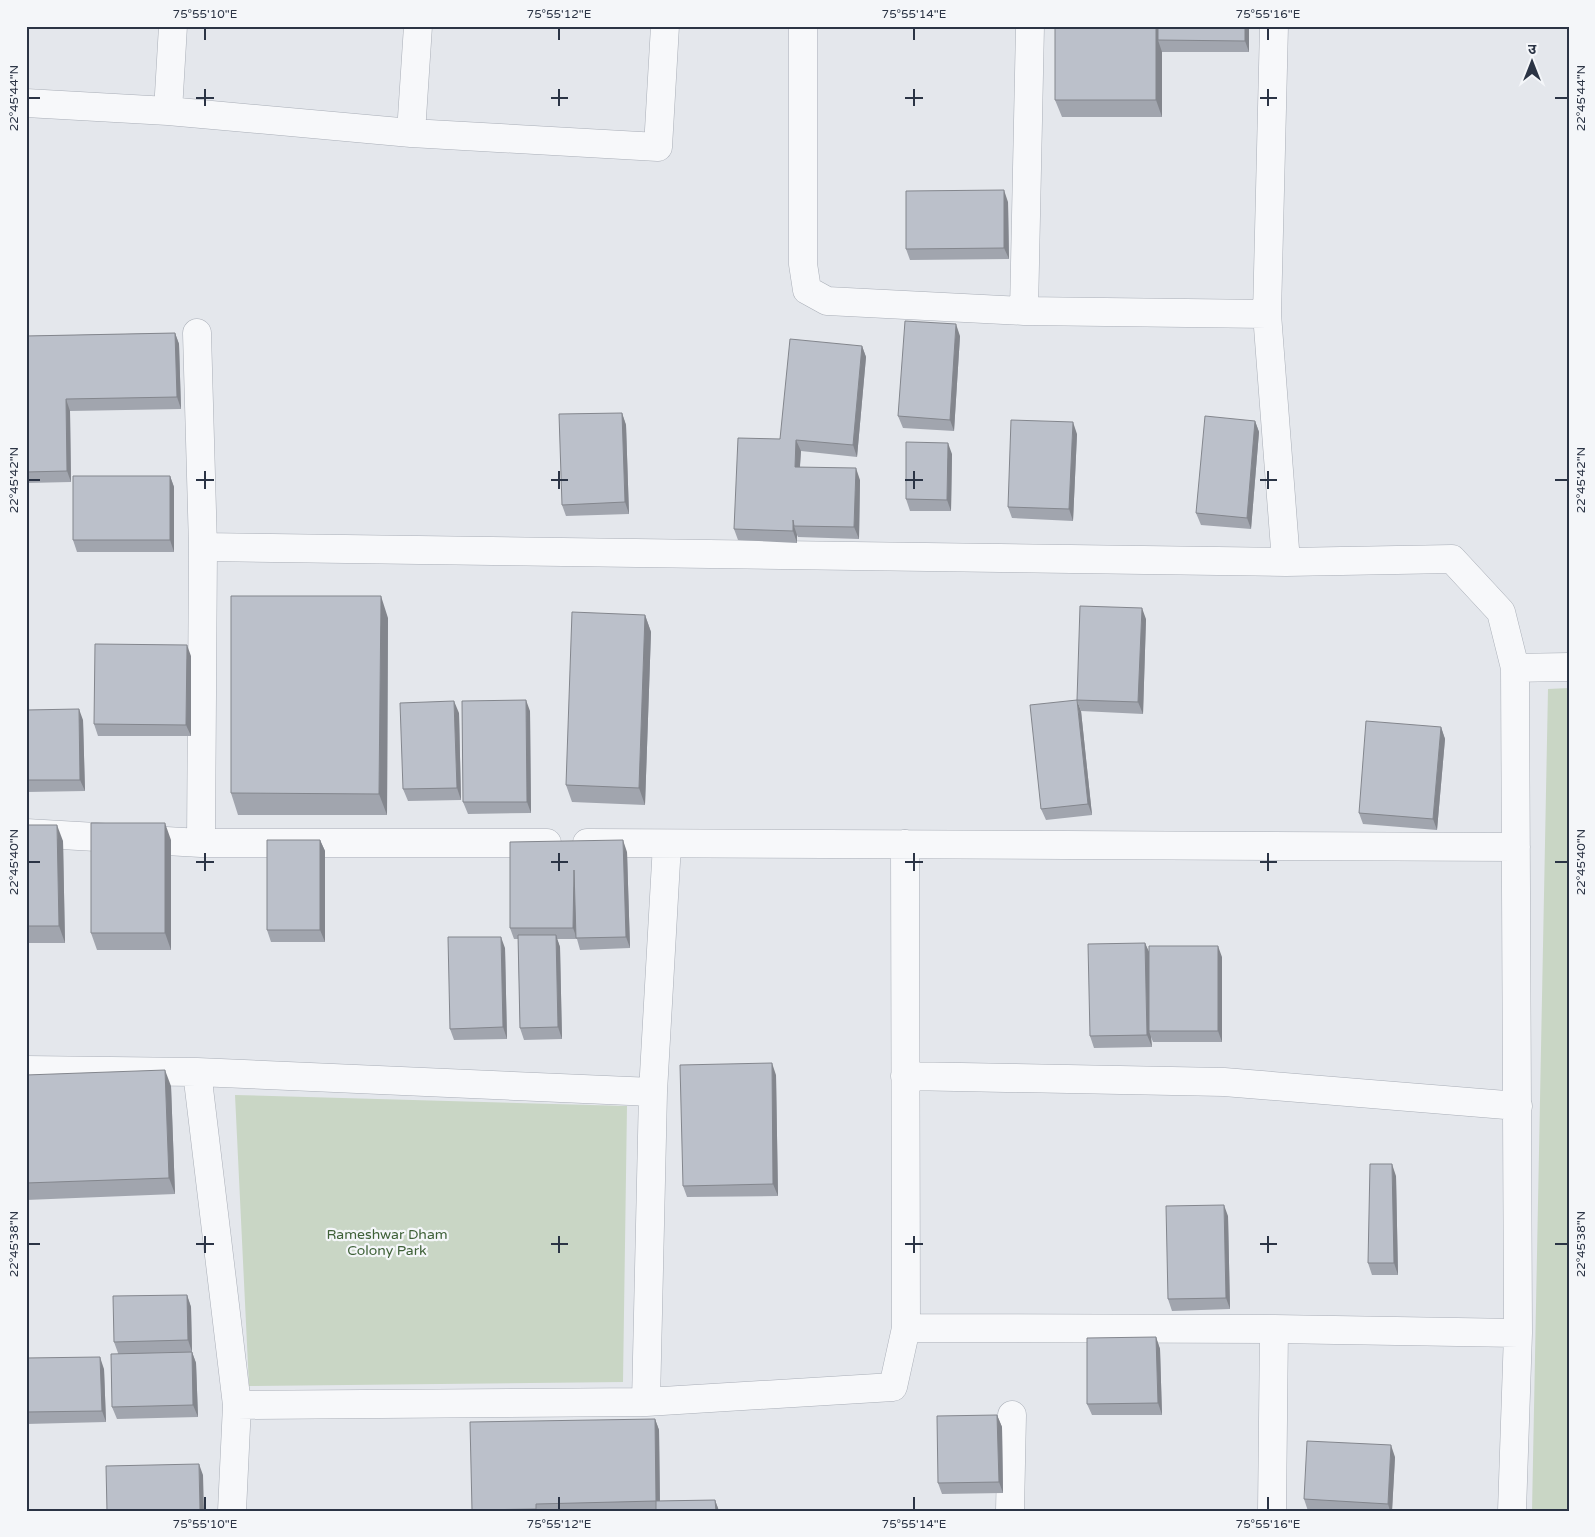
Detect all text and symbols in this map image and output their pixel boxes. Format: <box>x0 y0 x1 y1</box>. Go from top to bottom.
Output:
text: 75°55'10"E <box>173 7 238 21</box>
text: 75°55'12"E <box>527 7 592 21</box>
text: 75°55'14"E <box>882 7 947 21</box>
text: 75°55'16"E <box>1236 7 1301 21</box>
north arrow <box>1508 38 1558 88</box>
text: उ <box>1528 41 1537 58</box>
text: 22°45'44"N <box>7 65 21 131</box>
text: 22°45'44"N <box>1574 65 1588 131</box>
text: 22°45'42"N <box>7 447 21 513</box>
text: 22°45'42"N <box>1574 447 1588 513</box>
text: 22°45'40"N <box>7 829 21 895</box>
text: 22°45'40"N <box>1574 829 1588 895</box>
text: 22°45'38"N <box>7 1211 21 1277</box>
text: 22°45'38"N <box>1574 1211 1588 1277</box>
park label: Rameshwar Dham Colony Park <box>326 1226 448 1259</box>
text: 75°55'10"E <box>173 1517 238 1531</box>
text: 75°55'12"E <box>527 1517 592 1531</box>
text: 75°55'14"E <box>882 1517 947 1531</box>
text: 75°55'16"E <box>1236 1517 1301 1531</box>

